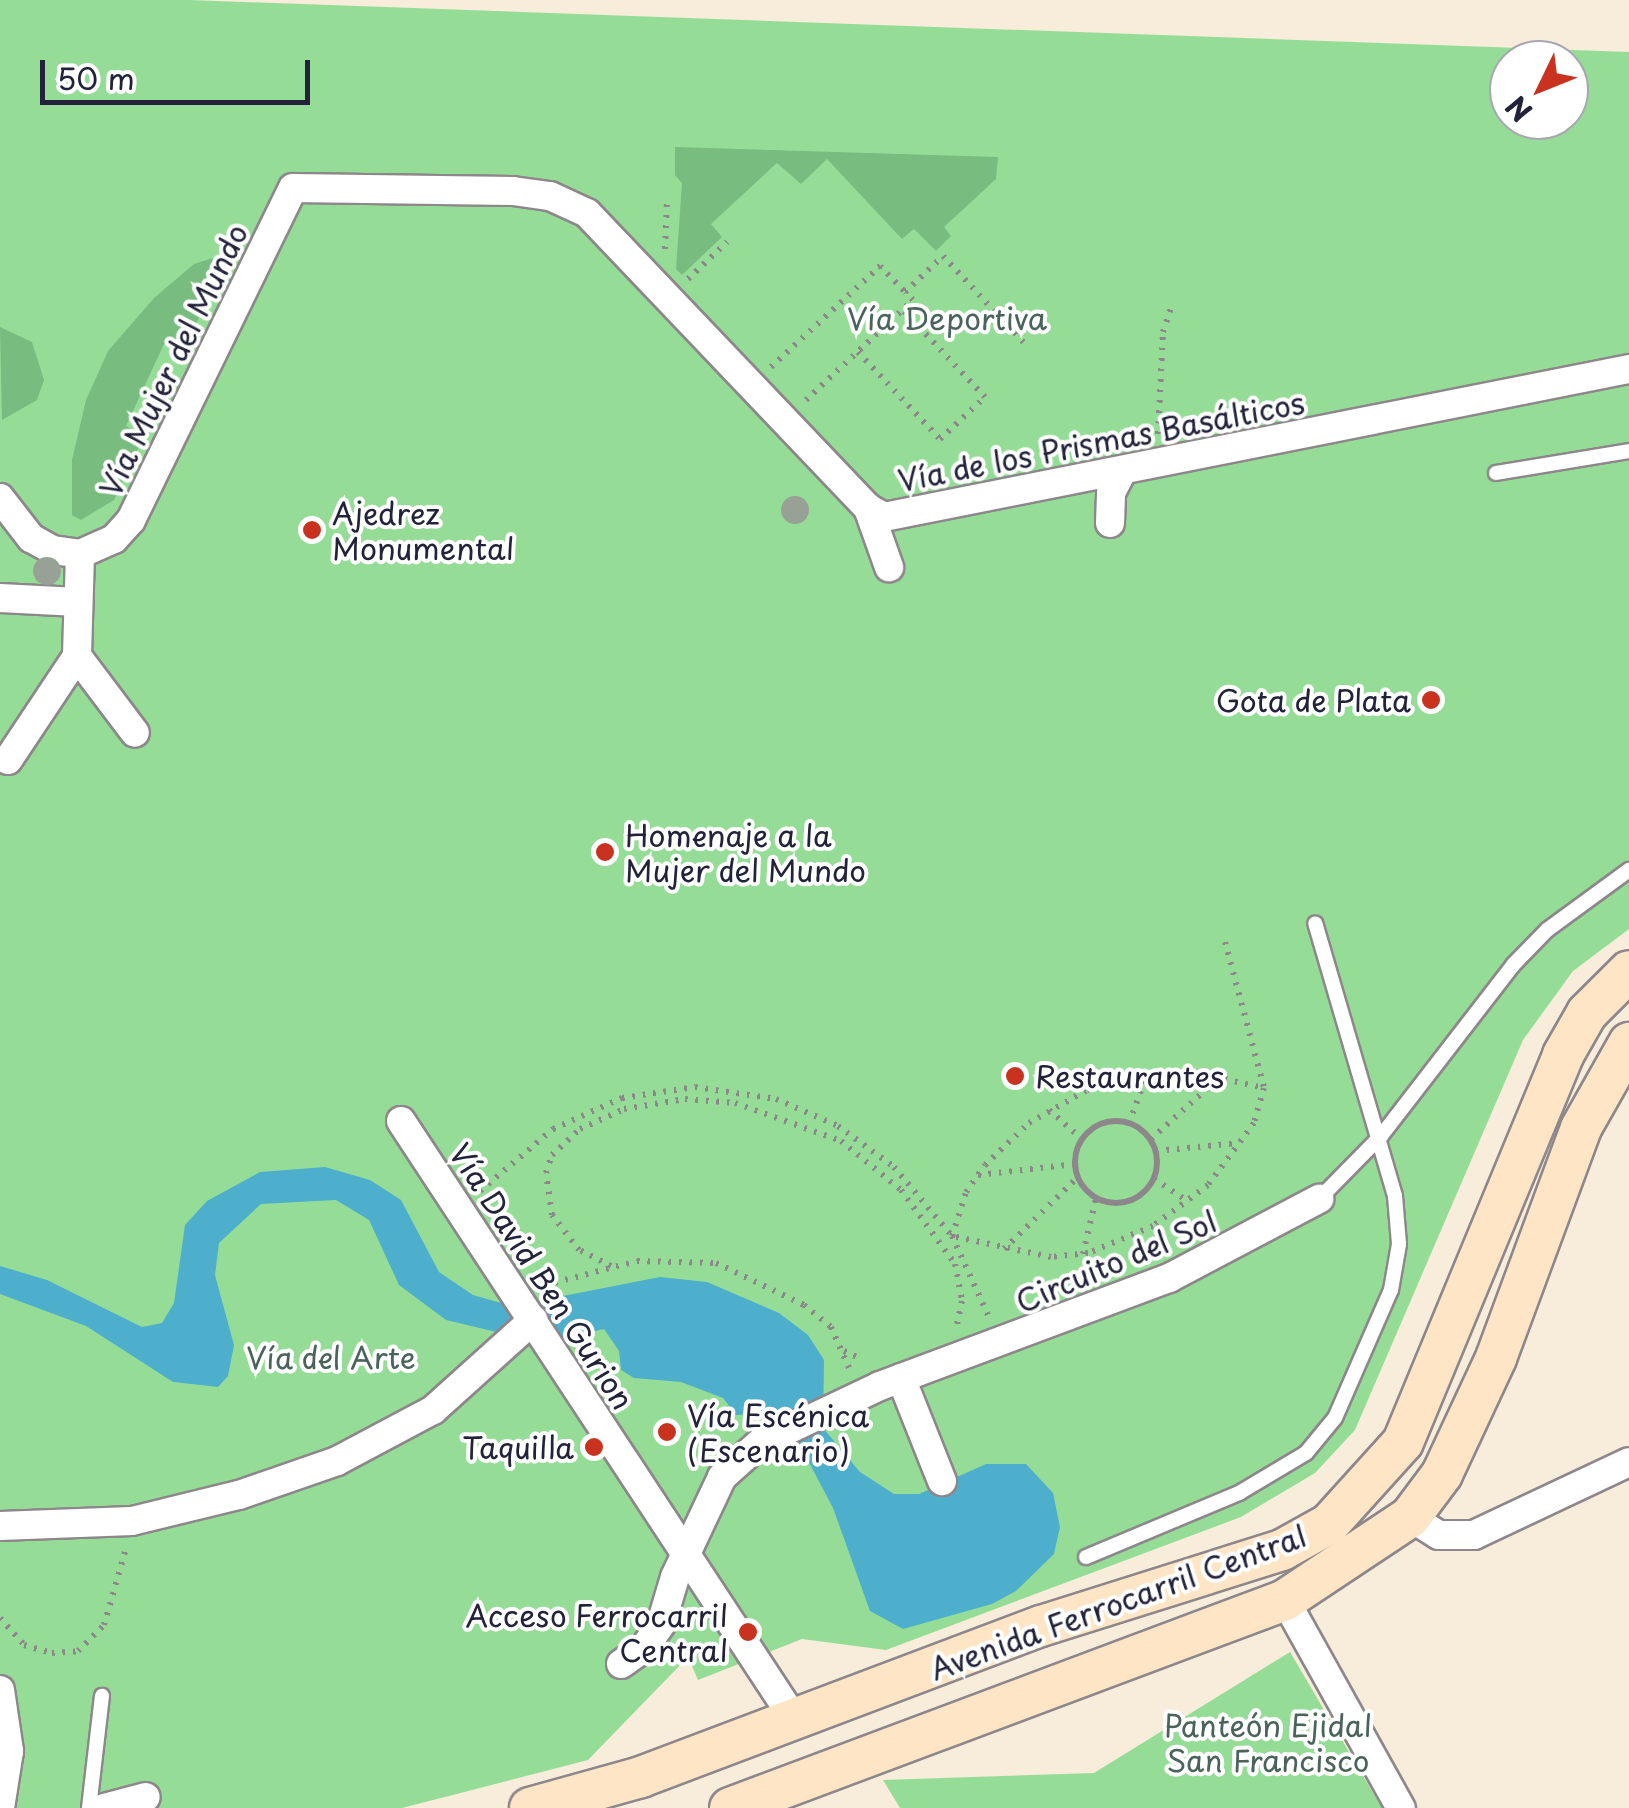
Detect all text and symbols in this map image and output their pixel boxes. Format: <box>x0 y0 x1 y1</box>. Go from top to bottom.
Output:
scale bar <box>45 40 315 102</box>
north arrow <box>1489 40 1589 140</box>
text: 50 m <box>57 55 135 100</box>
text: N <box>1495 87 1541 132</box>
street label: Vía Mujer del Mundo <box>91 218 255 502</box>
park label: Vía Deportiva <box>847 300 1047 336</box>
street label: Vía de los Prismas Basálticos <box>893 384 1309 498</box>
place label: Ajedrez Monumental <box>332 495 514 566</box>
marker: Ajedrez Monumental <box>301 519 323 541</box>
place label: Gota de Plata <box>1211 682 1411 718</box>
marker: Gota de Plata <box>1420 689 1442 711</box>
place label: Homenaje a la Mujer del Mundo <box>625 817 868 888</box>
marker: Homenaje a la Mujer del Mundo <box>594 841 616 863</box>
place label: Restaurantes <box>1035 1058 1224 1094</box>
marker: Restaurantes <box>1004 1065 1026 1087</box>
street label: Vía David Ben Gurion <box>442 1135 642 1417</box>
street label: Circuito del Sol <box>1009 1202 1223 1320</box>
park label: Vía del Arte <box>245 1339 417 1375</box>
place label: Vía Escénica (Escenario) <box>687 1397 867 1468</box>
marker: Vía Escénica (Escenario) <box>656 1421 678 1443</box>
place label: Taquilla <box>462 1429 574 1465</box>
marker: Taquilla <box>583 1436 605 1458</box>
street label: Avenida Ferrocarril Central <box>926 1517 1310 1687</box>
place label: Acceso Ferrocarril Central <box>465 1597 728 1668</box>
marker: Acceso Ferrocarril Central <box>737 1621 759 1643</box>
park label: Panteón Ejidal San Francisco <box>1164 1707 1372 1778</box>

